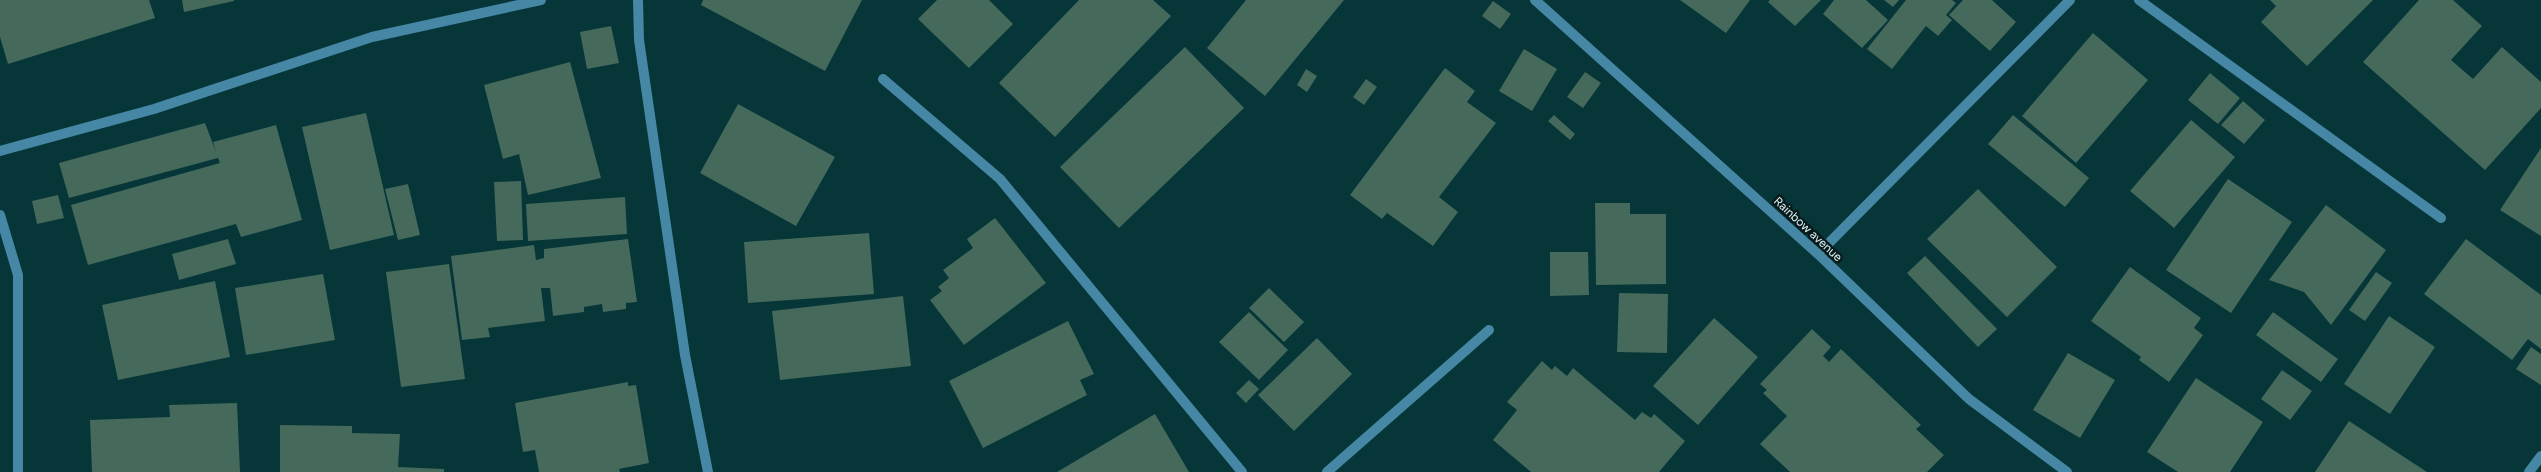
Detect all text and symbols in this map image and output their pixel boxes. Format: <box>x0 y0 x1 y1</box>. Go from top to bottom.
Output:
street label: Rainbow avenue <box>1771 194 1845 264</box>

